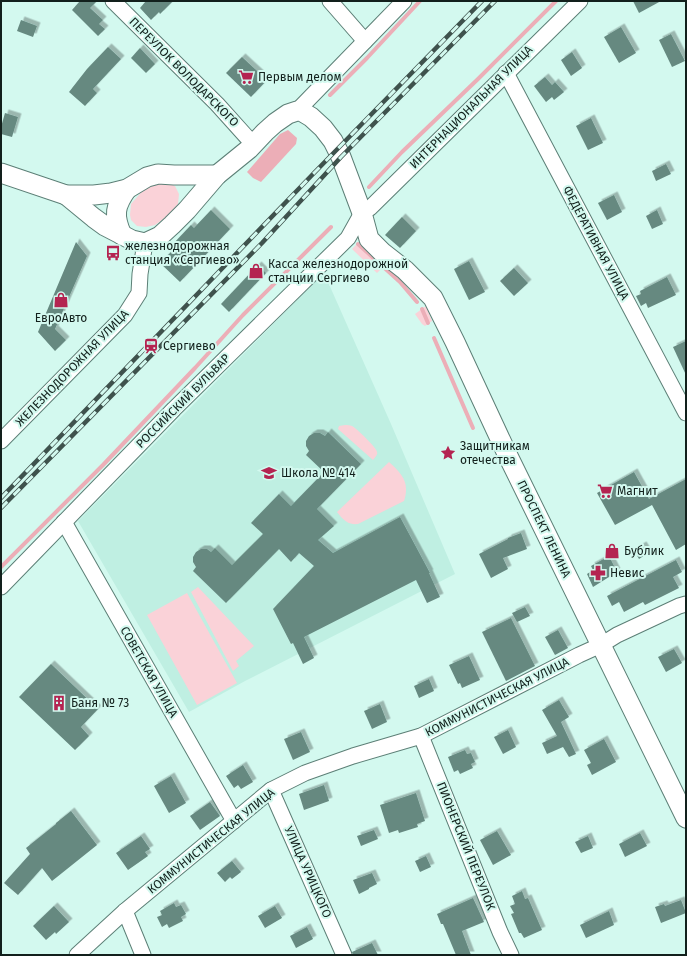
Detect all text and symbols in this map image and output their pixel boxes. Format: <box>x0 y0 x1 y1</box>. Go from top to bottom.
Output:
street label: ПЕРЕУЛОК ВОЛОДАРСКОГО <box>126 14 242 130</box>
street label: ИНТЕРНАЦИОНАЛЬНАЯ УЛИЦА <box>407 43 535 171</box>
supermarket icon: Первым делом <box>237 68 255 86</box>
place label: Первым делом <box>258 70 342 84</box>
street label: ФЕДЕРАТИВНАЯ УЛИЦА <box>560 184 632 302</box>
place label: железнодорожная станция «Сергиево» <box>125 239 240 267</box>
bus stop icon: железнодорожная станция «Сергиево» <box>104 244 122 262</box>
place label: Касса железнодорожной станции Сергиево <box>268 257 408 285</box>
shop icon: Касса железнодорожной станции Сергиево <box>247 262 265 280</box>
shop icon: ЕвроАвто <box>52 291 70 309</box>
street label: ЖЕЛЕЗНОДОРОЖНАЯ УЛИЦА <box>13 307 131 429</box>
place label: ЕвроАвто <box>35 311 87 325</box>
station icon: Сергиево <box>142 337 160 355</box>
place label: Сергиево <box>163 339 216 353</box>
street label: РОССИЙСКИЙ БУЛЬВАР <box>132 350 233 451</box>
place label: Защитникам отечества <box>460 439 530 467</box>
place icon: Защитникам отечества <box>439 444 457 462</box>
school or university icon: Школа № 414 <box>260 464 278 482</box>
place label: Школа № 414 <box>281 466 356 480</box>
street label: ПРОСПЕКТ ЛЕНИНА <box>514 478 574 580</box>
supermarket icon: Магнит <box>596 482 614 500</box>
place label: Магнит <box>617 484 658 498</box>
shop icon: Бублик <box>603 542 621 560</box>
place label: Бублик <box>624 544 665 558</box>
pharmacy icon: Невис <box>589 564 607 582</box>
place label: Невис <box>610 566 645 580</box>
street label: СОВЕТСКАЯ УЛИЦА <box>117 624 181 720</box>
street label: КОММУНИСТИЧЕСКАЯ УЛИЦА <box>423 654 571 739</box>
building icon: Баня № 73 <box>50 694 68 712</box>
place label: Баня № 73 <box>71 696 129 710</box>
street label: ПИОНЕРСКИЙ ПЕРЕУЛОК <box>434 780 499 912</box>
street label: КОММУНИСТИЧЕСКАЯ УЛИЦА <box>145 785 277 897</box>
street label: УЛИЦА УРИЦКОГО <box>282 824 334 920</box>

